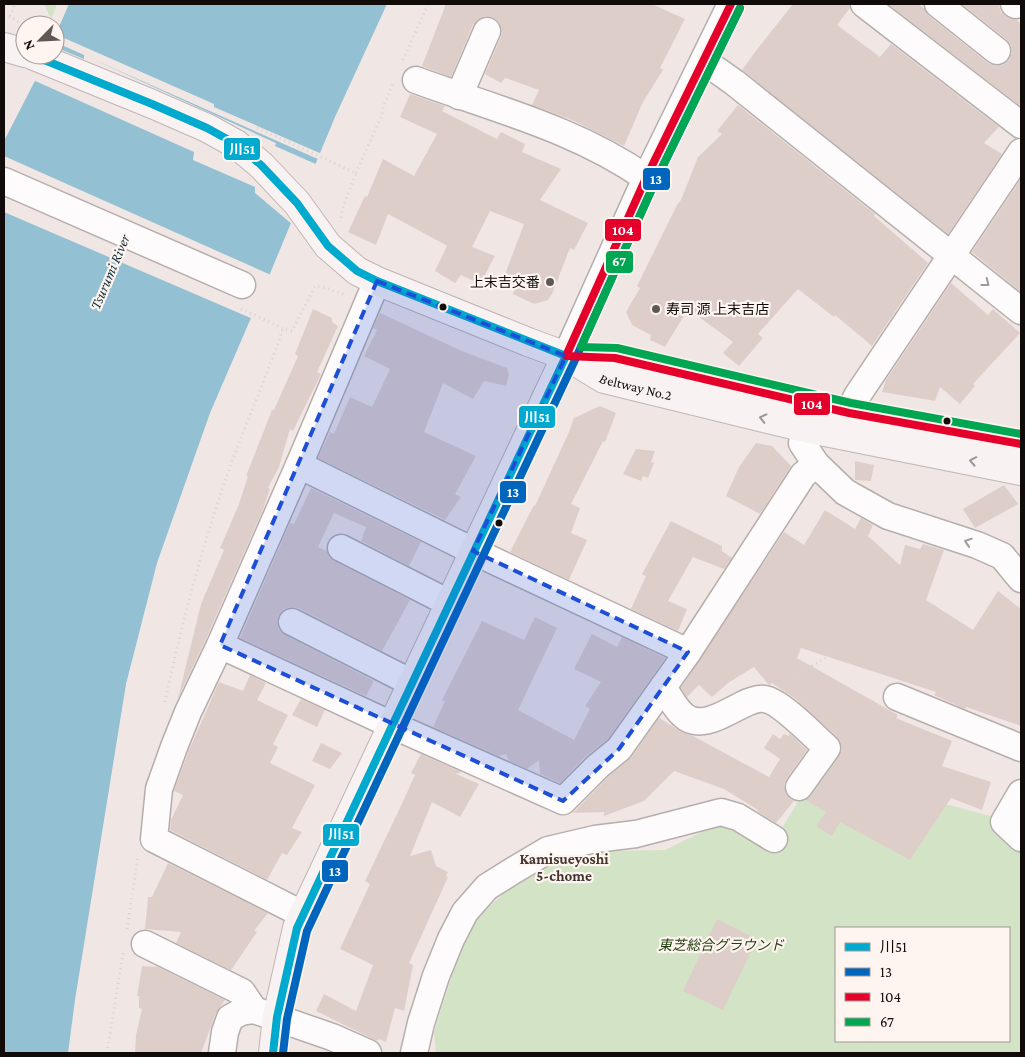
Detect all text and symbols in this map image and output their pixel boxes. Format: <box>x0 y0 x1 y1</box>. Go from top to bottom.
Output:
north arrow <box>15 15 65 65</box>
text: N <box>19 37 37 53</box>
line badge: 川51 <box>223 137 261 161</box>
text: 川51 <box>229 141 255 157</box>
line badge: 13 <box>642 167 671 191</box>
text: 13 <box>650 171 662 187</box>
line badge: 104 <box>604 218 642 242</box>
text: 104 <box>612 222 634 238</box>
water label: Tsurumi River <box>87 232 133 312</box>
line badge: 67 <box>605 250 634 274</box>
text: 67 <box>612 253 626 269</box>
place label: 上末吉交番 <box>470 274 540 290</box>
marker: 上末吉交番 <box>544 276 556 288</box>
one-way arrow <box>980 278 989 286</box>
place label: 寿司 源 上末吉店 <box>666 301 769 317</box>
unlabelled marker <box>438 302 448 312</box>
marker: 寿司 源 上末吉店 <box>650 303 662 315</box>
street label: Beltway No.2 <box>597 370 674 403</box>
line badge: 104 <box>793 392 831 416</box>
text: 104 <box>801 396 823 412</box>
line badge: 川51 <box>518 405 556 429</box>
text: 川51 <box>524 409 550 425</box>
one-way arrow <box>758 413 767 424</box>
unlabelled marker <box>942 416 952 426</box>
one-way arrow <box>969 456 978 467</box>
line badge: 13 <box>499 480 527 504</box>
text: 13 <box>507 484 519 500</box>
unlabelled marker <box>494 518 504 528</box>
one-way arrow <box>965 538 973 548</box>
line badge: 川51 <box>322 823 360 847</box>
text: 川51 <box>328 826 354 842</box>
district label: Kamisueyoshi 5-chome <box>519 851 609 884</box>
line badge: 13 <box>321 859 349 883</box>
text: 13 <box>329 863 341 879</box>
legend <box>835 927 1010 1042</box>
park label: 東芝総合グラウンド <box>658 937 785 953</box>
text: 川51 <box>880 939 907 955</box>
text: 13 <box>880 964 892 980</box>
text: 104 <box>880 989 901 1005</box>
text: 67 <box>880 1014 894 1030</box>

